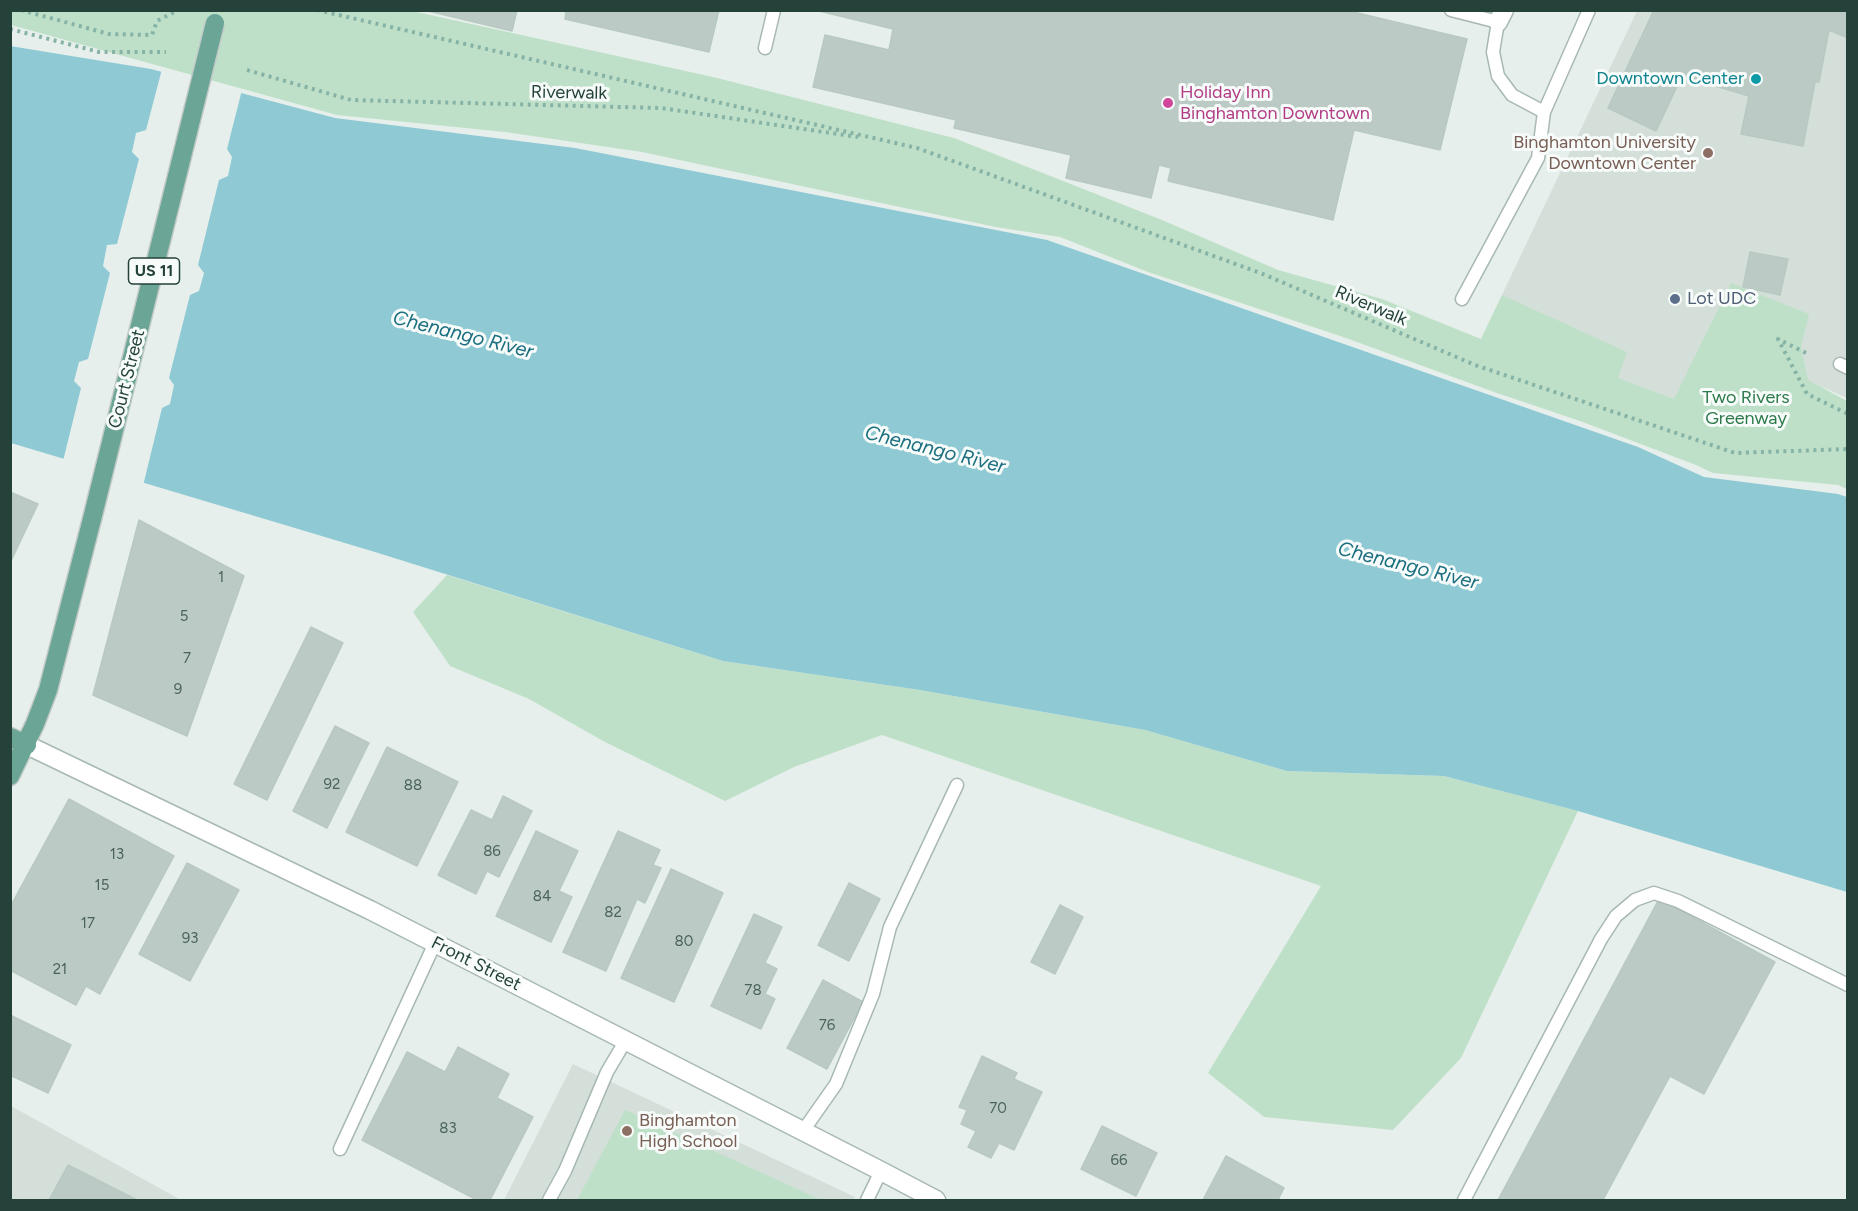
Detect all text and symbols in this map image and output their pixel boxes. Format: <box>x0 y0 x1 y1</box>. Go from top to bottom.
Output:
place label: Downtown Center <box>1596 68 1744 90</box>
marker: Downtown Center <box>1749 72 1763 86</box>
street label: Riverwalk <box>531 82 607 104</box>
place label: Holiday Inn Binghamton Downtown <box>1180 82 1370 124</box>
marker: Holiday Inn Binghamton Downtown <box>1161 96 1175 110</box>
place label: Binghamton University Downtown Center <box>1513 132 1696 174</box>
marker: Binghamton University Downtown Center <box>1701 146 1715 160</box>
road number: US 11 <box>128 258 180 284</box>
street label: Riverwalk <box>1332 281 1410 331</box>
place label: Lot UDC <box>1687 288 1756 310</box>
marker: Lot UDC <box>1668 292 1682 306</box>
water label: Chenango River <box>390 306 536 364</box>
street label: Court Street <box>104 327 150 431</box>
park label: Two Rivers Greenway <box>1702 387 1790 430</box>
water label: Chenango River <box>862 421 1008 479</box>
water label: Chenango River <box>1335 537 1481 595</box>
house number: 1 <box>218 569 224 587</box>
house number: 5 <box>180 608 188 626</box>
house number: 7 <box>183 650 191 668</box>
house number: 9 <box>174 681 182 699</box>
house number: 92 <box>324 776 340 794</box>
house number: 88 <box>404 777 422 795</box>
house number: 86 <box>483 843 501 861</box>
house number: 13 <box>110 846 124 864</box>
house number: 15 <box>95 877 109 895</box>
house number: 84 <box>533 888 551 906</box>
house number: 82 <box>604 904 622 922</box>
house number: 17 <box>81 915 95 933</box>
house number: 93 <box>182 930 198 948</box>
street label: Front Street <box>428 932 524 996</box>
house number: 80 <box>675 933 693 951</box>
house number: 21 <box>53 961 67 979</box>
house number: 78 <box>744 982 762 1000</box>
house number: 76 <box>819 1017 835 1035</box>
house number: 70 <box>989 1100 1007 1118</box>
place label: Binghamton High School <box>639 1110 737 1152</box>
house number: 83 <box>439 1120 457 1138</box>
marker: Binghamton High School <box>620 1124 634 1138</box>
house number: 66 <box>1111 1152 1127 1170</box>

